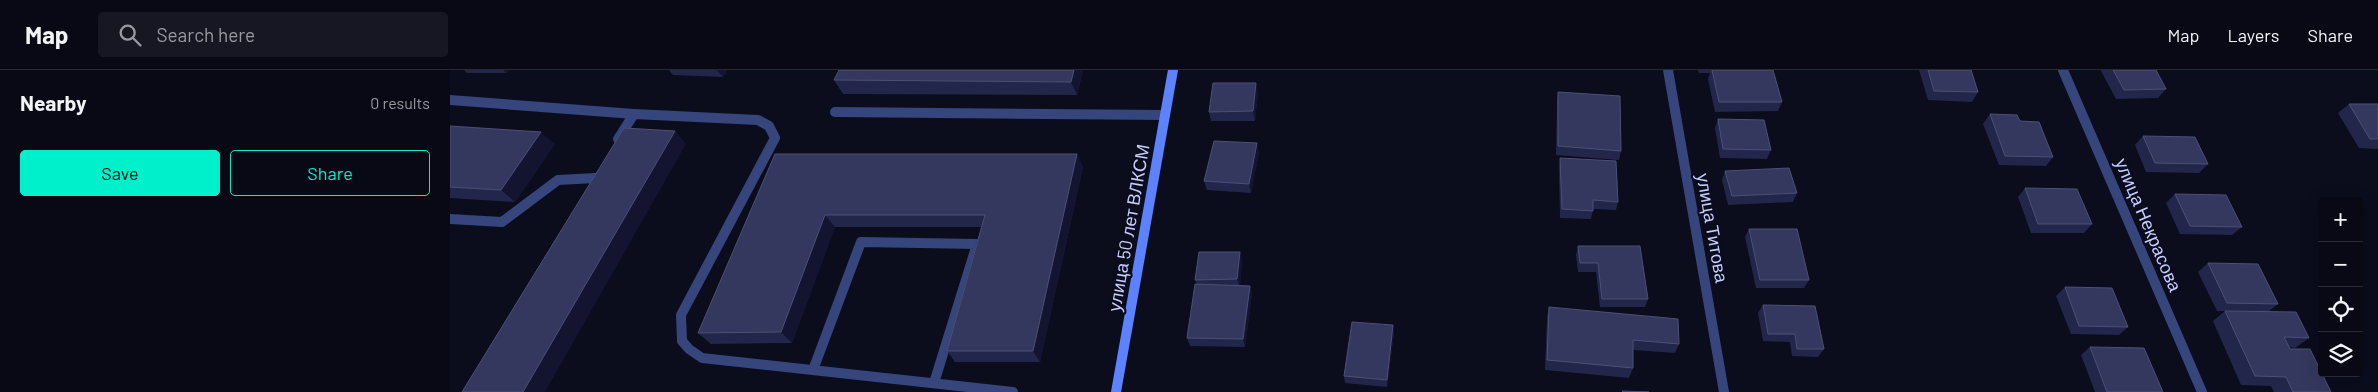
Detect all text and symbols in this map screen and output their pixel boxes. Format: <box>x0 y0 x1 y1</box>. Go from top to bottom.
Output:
search box <box>98 12 448 57</box>
text: Map <box>25 20 68 49</box>
icon: search <box>116 21 144 49</box>
text: Search here <box>156 23 255 46</box>
text: Map <box>2167 24 2199 46</box>
text: Layers <box>2227 24 2280 46</box>
text: Share <box>2308 24 2353 46</box>
text: Nearby <box>20 90 86 115</box>
text: 0 results <box>370 93 430 112</box>
street label: улица 50 лет ВЛКСМ <box>1102 142 1154 313</box>
button: Save <box>20 150 220 196</box>
button: Share <box>230 150 430 196</box>
street label: улица Некрасова <box>2111 155 2187 295</box>
street label: улица Титова <box>1693 171 1734 285</box>
map controls <box>2318 197 2363 377</box>
button: + <box>2318 197 2363 242</box>
button: − <box>2318 242 2363 287</box>
button: locate <box>2318 287 2363 332</box>
button: layers <box>2318 332 2363 377</box>

